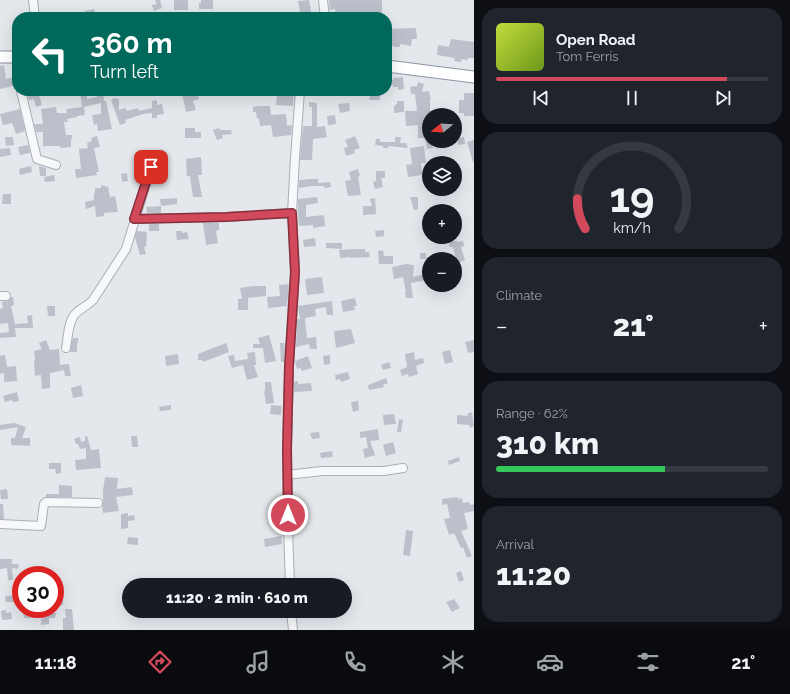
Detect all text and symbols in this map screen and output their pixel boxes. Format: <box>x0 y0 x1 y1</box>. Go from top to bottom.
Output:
text: 360 m <box>90 27 173 60</box>
icon: left <box>24 28 76 80</box>
text: Open Road <box>556 31 636 49</box>
text: Tom Ferris <box>556 49 619 64</box>
text: Turn left <box>90 61 159 82</box>
icon: previous <box>530 87 552 109</box>
icon: pause <box>621 87 643 109</box>
icon: next <box>712 87 734 109</box>
north arrow <box>422 108 462 148</box>
map controls <box>422 108 462 292</box>
pin <box>134 150 168 184</box>
icon: arrive <box>140 156 162 178</box>
button: layers <box>422 156 462 196</box>
text: 19 <box>609 172 655 221</box>
button: + <box>422 204 462 244</box>
text: km/h <box>613 219 651 235</box>
button: − <box>422 252 462 292</box>
text: Climate <box>496 288 542 303</box>
text: 21° <box>613 308 654 343</box>
text: − <box>496 313 508 339</box>
text: + <box>759 313 768 339</box>
text: Range · 62% <box>496 406 568 421</box>
text: 310 km <box>496 426 599 461</box>
position arrow <box>267 494 309 536</box>
text: Arrival <box>496 537 534 552</box>
text: 11:20 <box>496 557 571 592</box>
speed limit sign: 30 <box>12 566 64 618</box>
text: 11:20 · 2 min · 610 m <box>166 589 308 607</box>
icon: directions <box>146 648 174 676</box>
icon: music <box>244 648 272 676</box>
icon: phone <box>341 648 369 676</box>
icon: climate <box>439 648 467 676</box>
icon: car <box>536 648 564 676</box>
icon: filters <box>634 648 662 676</box>
text: 11:18 <box>35 652 77 673</box>
text: 21° <box>731 652 755 673</box>

